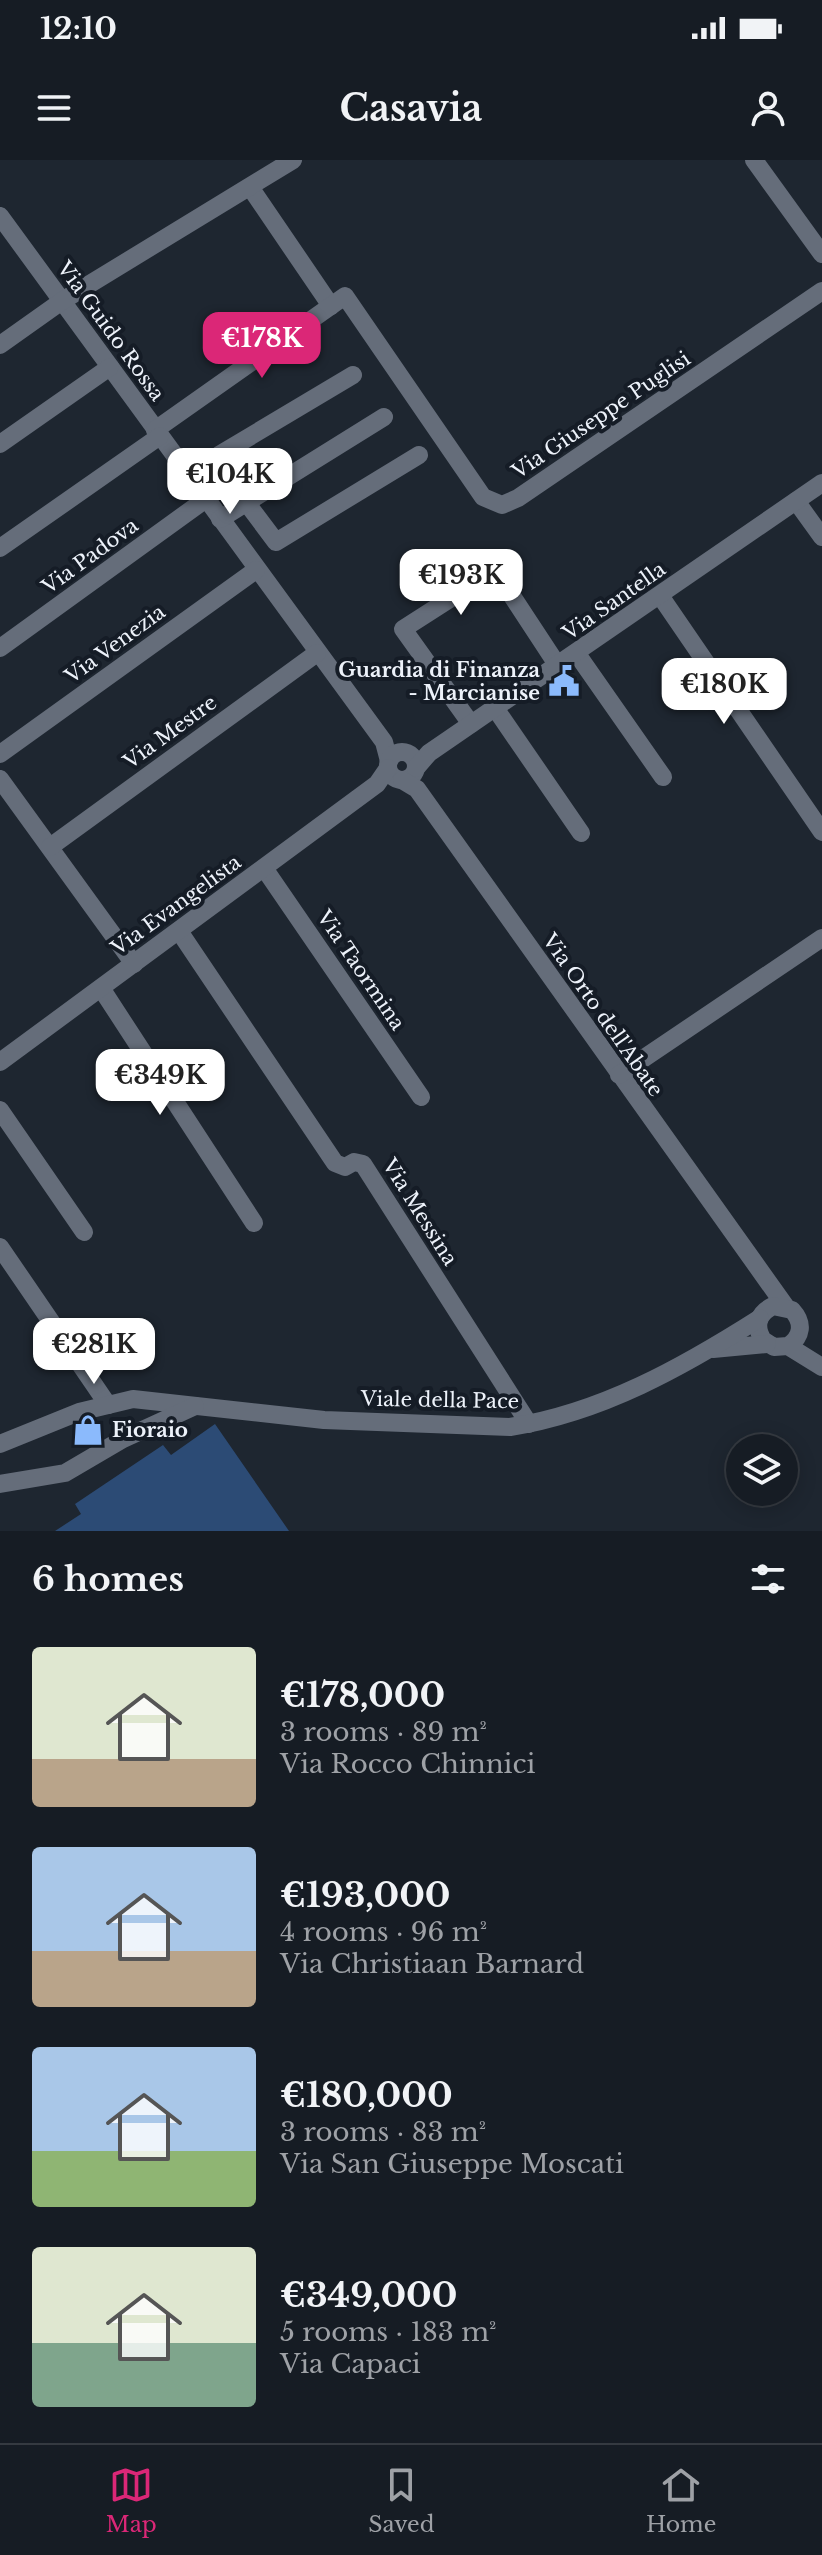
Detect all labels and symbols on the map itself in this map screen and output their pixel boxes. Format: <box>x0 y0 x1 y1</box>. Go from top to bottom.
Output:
street label: Via Guido Rossa <box>52 256 170 406</box>
pin: €178K <box>206 312 318 380</box>
street label: Via Giuseppe Puglisi <box>507 346 695 484</box>
pin: €104K <box>174 448 286 516</box>
street label: Via Padova <box>37 513 143 599</box>
pin: €193K <box>405 549 517 617</box>
street label: Via Santella <box>557 556 671 646</box>
street label: Via Venezia <box>59 599 170 689</box>
place label: Guardia di Finanza - Marcianise <box>338 658 541 705</box>
pin: €180K <box>668 658 780 726</box>
public building icon: Guardia di Finanza - Marcianise <box>547 664 581 698</box>
street label: Via Mestre <box>118 690 221 774</box>
street label: Via Evangelista <box>106 849 246 961</box>
street label: Via Taormina <box>312 905 410 1035</box>
street label: Via Orto dell'Abate <box>537 928 668 1101</box>
pin: €349K <box>104 1049 216 1117</box>
street label: Via Messina <box>377 1153 463 1271</box>
pin: €281K <box>38 1318 150 1386</box>
street label: Viale della Pace <box>360 1387 519 1413</box>
shop icon: Fioraio <box>71 1413 105 1447</box>
place label: Fioraio <box>112 1418 188 1442</box>

